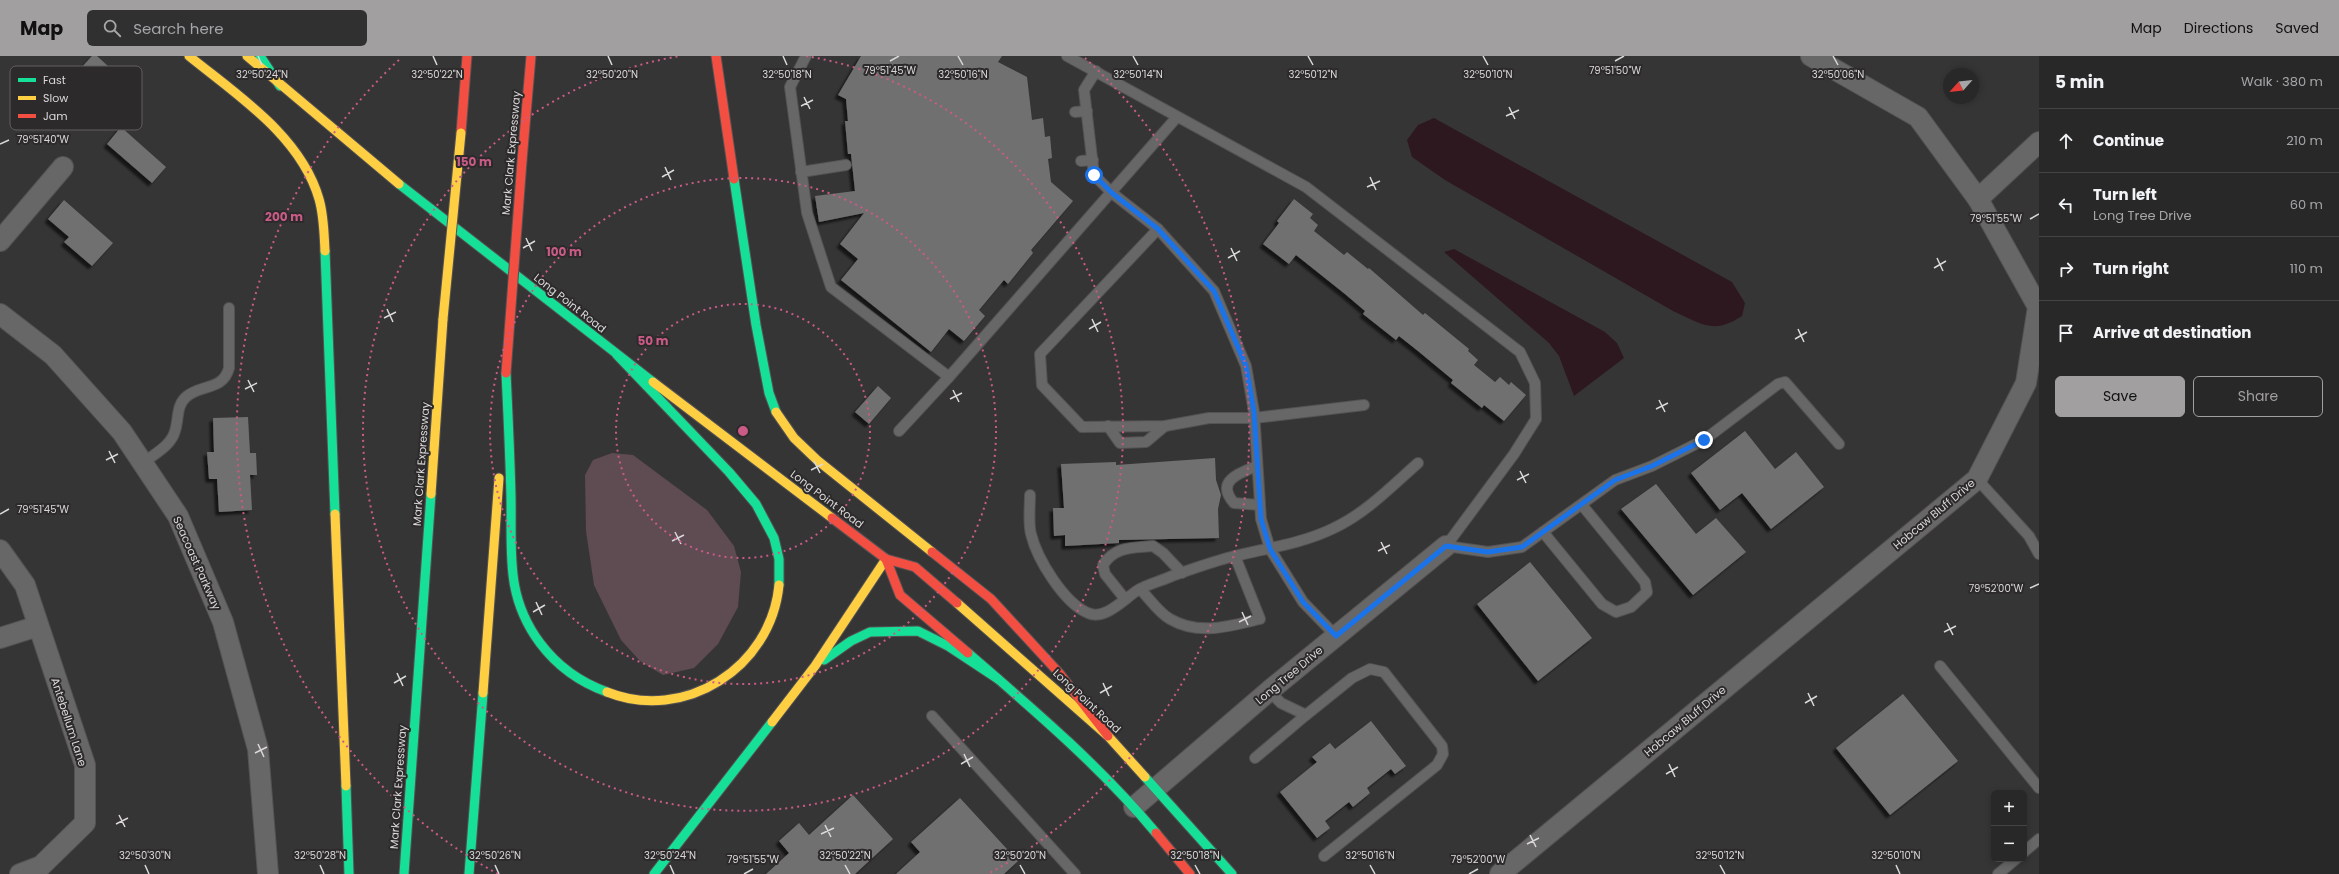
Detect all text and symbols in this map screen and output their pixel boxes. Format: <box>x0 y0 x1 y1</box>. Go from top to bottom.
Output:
search box <box>87 10 367 46</box>
text: Map <box>20 15 63 42</box>
icon: search <box>101 17 123 39</box>
text: Search here <box>133 18 224 39</box>
text: Map <box>2131 18 2162 38</box>
text: Directions <box>2184 18 2253 38</box>
text: Saved <box>2275 18 2319 38</box>
text: 79°51'45"W <box>864 63 916 78</box>
text: 79°51'50"W <box>1589 63 1641 78</box>
legend <box>10 66 142 130</box>
text: 32°50'24"N <box>236 67 288 82</box>
text: 32°50'22"N <box>411 67 463 82</box>
text: 32°50'20"N <box>586 67 638 82</box>
text: 32°50'18"N <box>762 67 812 82</box>
text: 32°50'16"N <box>938 67 988 82</box>
text: 32°50'14"N <box>1113 67 1163 82</box>
text: 32°50'12"N <box>1289 67 1337 82</box>
text: 32°50'10"N <box>1463 67 1513 82</box>
text: 32°50'06"N <box>1812 67 1864 82</box>
north arrow <box>1943 68 1979 104</box>
text: 5 min <box>2055 70 2104 94</box>
text: Fast <box>43 72 66 88</box>
text: Walk · 380 m <box>2241 72 2323 91</box>
text: Slow <box>43 90 68 106</box>
street label: Mark Clark Expressway <box>498 90 524 216</box>
text: Jam <box>43 108 68 124</box>
icon: ahead <box>2055 130 2077 152</box>
text: Continue <box>2093 130 2164 151</box>
text: 210 m <box>2286 131 2323 150</box>
text: 79°51'40"W <box>17 132 69 147</box>
text: 150 m <box>456 153 492 170</box>
route start <box>1085 166 1103 184</box>
text: Turn left <box>2093 184 2157 205</box>
icon: left <box>2055 194 2077 216</box>
text: 60 m <box>2290 195 2323 214</box>
text: Long Tree Drive <box>2093 206 2192 225</box>
text: 200 m <box>265 208 303 225</box>
text: 79°51'55"W <box>1970 211 2022 226</box>
text: 100 m <box>546 243 582 260</box>
icon: right <box>2055 258 2077 280</box>
text: Turn right <box>2093 258 2169 279</box>
text: 110 m <box>2290 259 2323 278</box>
street label: Long Point Road <box>530 270 610 336</box>
icon: arrive <box>2055 322 2077 344</box>
text: Arrive at destination <box>2093 322 2251 343</box>
text: 50 m <box>638 332 669 349</box>
button: Save <box>2055 376 2185 417</box>
button: Share <box>2193 376 2323 417</box>
street label: Mark Clark Expressway <box>409 401 433 527</box>
centre of rings <box>736 424 750 438</box>
route end <box>1695 431 1713 449</box>
street label: Long Point Road <box>787 466 867 532</box>
street label: Hobcaw Bluff Drive <box>1890 475 1978 553</box>
text: 79°51'45"W <box>17 502 69 517</box>
street label: Seacoast Parkway <box>169 514 225 613</box>
text: 79°52'00"W <box>1969 581 2024 596</box>
street label: Long Tree Drive <box>1252 642 1326 708</box>
street label: Long Point Road <box>1049 665 1125 737</box>
street label: Antebellum Lane <box>47 676 91 769</box>
street label: Hobcaw Bluff Drive <box>1641 682 1729 760</box>
street label: Mark Clark Expressway <box>386 724 410 850</box>
map controls <box>1991 790 2027 862</box>
button: + <box>1991 790 2027 826</box>
button: − <box>1991 826 2027 862</box>
text: 32°50'30"N <box>119 848 171 863</box>
text: 32°50'28"N <box>294 848 346 863</box>
text: 32°50'26"N <box>469 848 521 863</box>
text: 32°50'24"N <box>644 848 696 863</box>
text: 32°50'22"N <box>819 848 871 863</box>
text: 32°50'20"N <box>994 848 1046 863</box>
text: 32°50'18"N <box>1170 848 1220 863</box>
text: 32°50'16"N <box>1345 848 1395 863</box>
text: 32°50'12"N <box>1696 848 1744 863</box>
text: 32°50'10"N <box>1871 848 1921 863</box>
text: 79°51'55"W <box>727 852 779 867</box>
text: 79°52'00"W <box>1451 852 1506 867</box>

